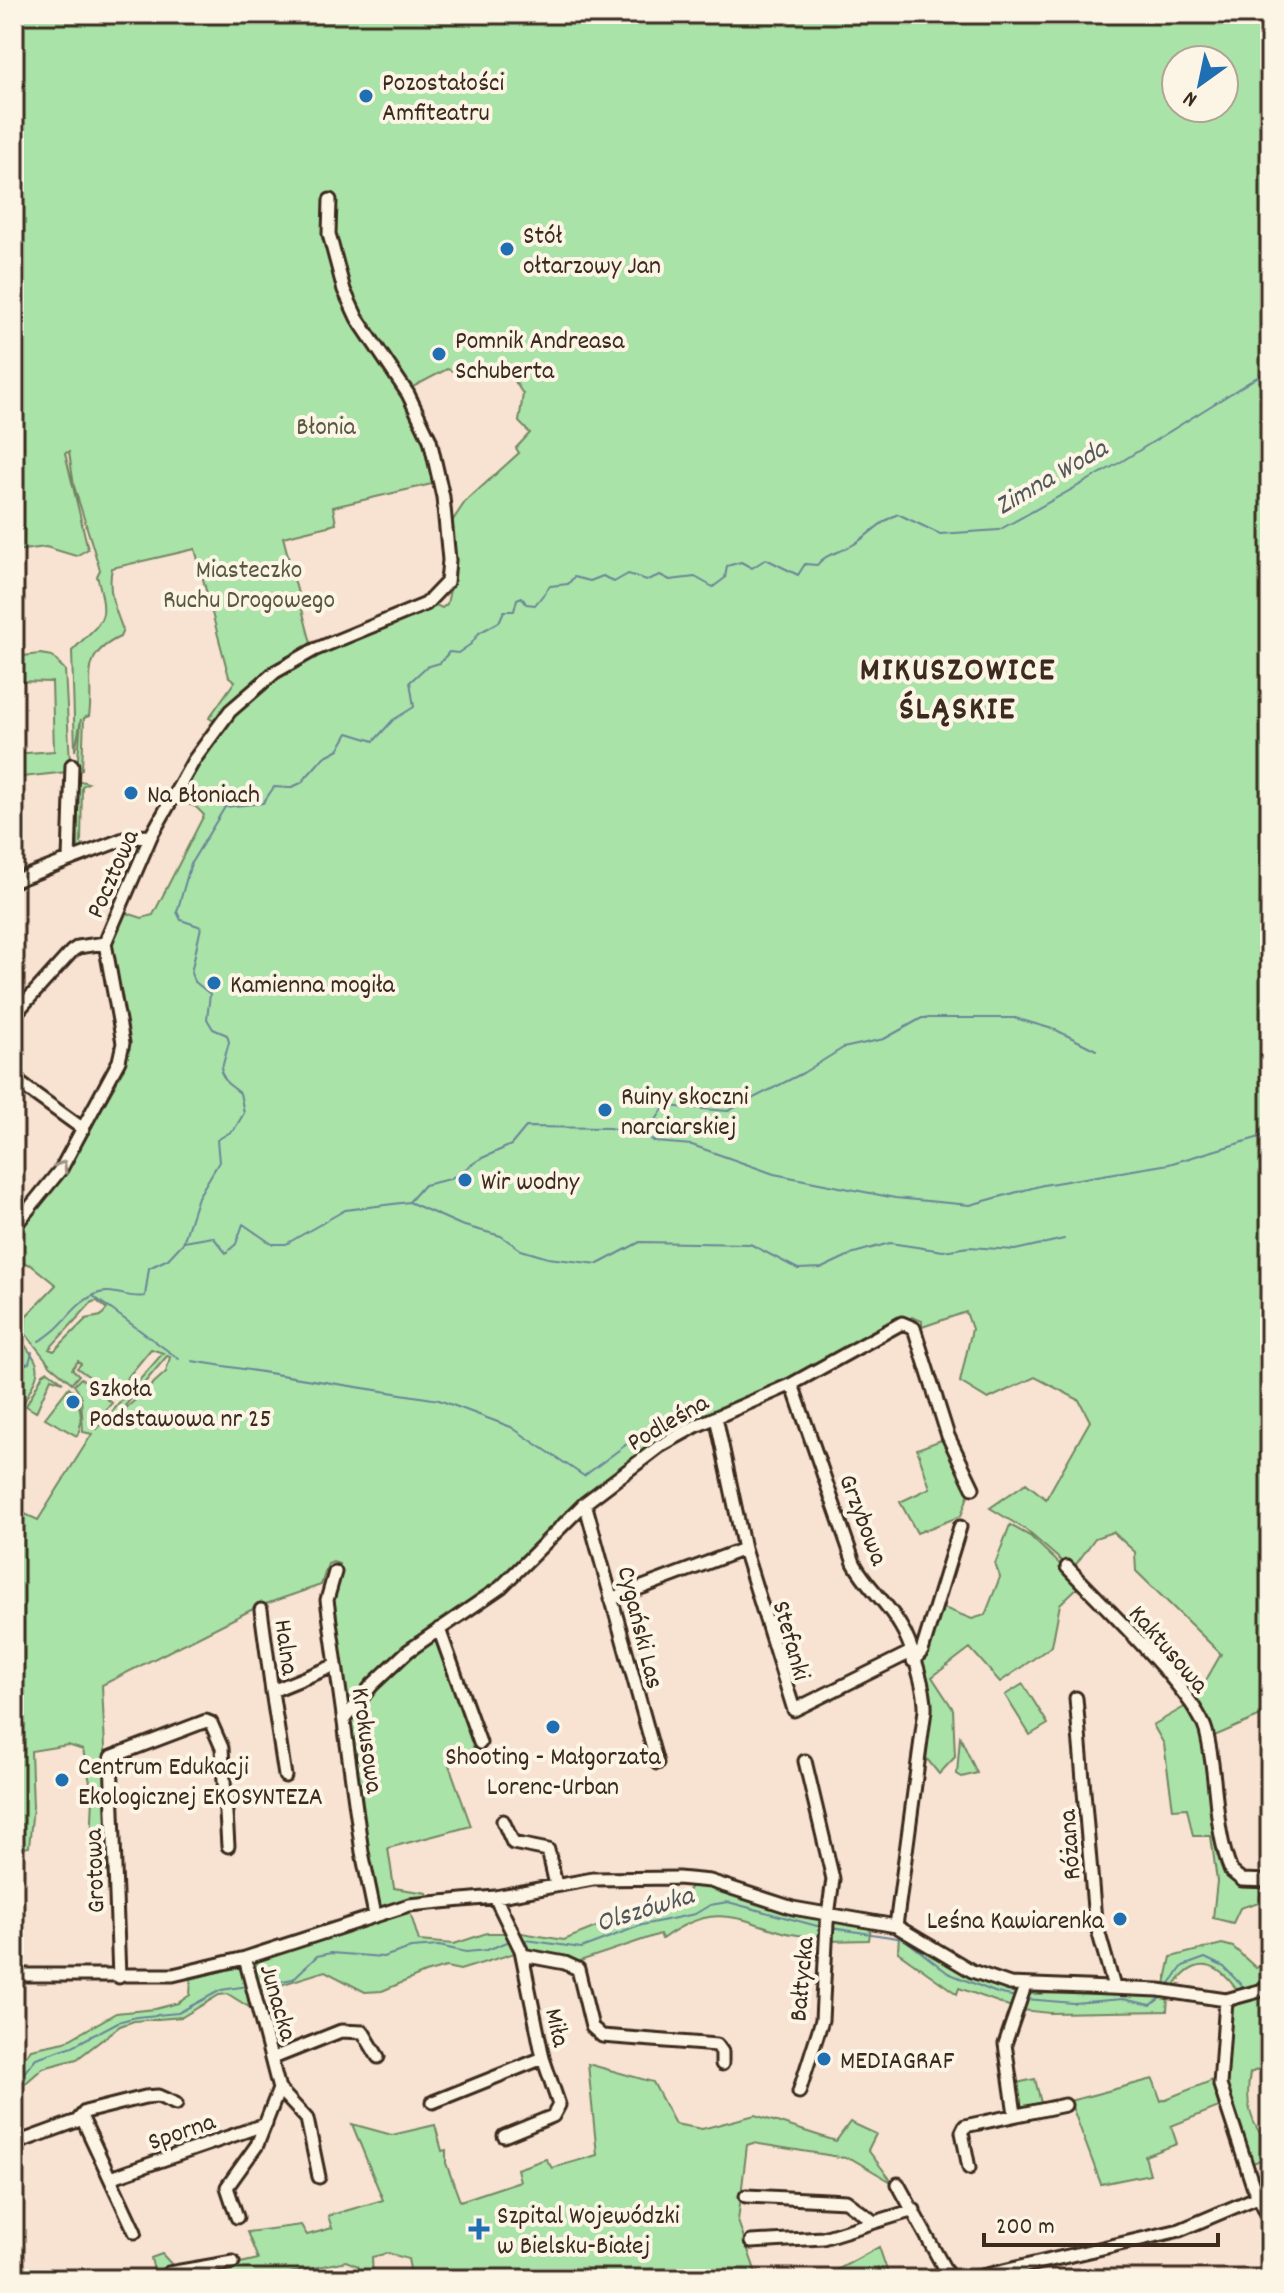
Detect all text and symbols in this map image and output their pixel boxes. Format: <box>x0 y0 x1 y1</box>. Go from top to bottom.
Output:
north arrow <box>1160 44 1240 124</box>
place label: Pozostałości Amfiteatru <box>382 66 504 133</box>
text: N <box>1178 82 1204 114</box>
marker: Pozostałości Amfiteatru <box>357 87 375 105</box>
place label: Stół ołtarzowy Jan <box>523 219 661 286</box>
marker: Stół ołtarzowy Jan <box>498 240 516 258</box>
place label: Pomnik Andreasa Schuberta <box>455 324 625 391</box>
marker: Pomnik Andreasa Schuberta <box>430 345 448 363</box>
park label: Błonia <box>296 410 357 447</box>
water label: Zimna Woda <box>989 430 1118 528</box>
park label: Miasteczko Ruchu Drogowego <box>163 553 335 620</box>
district label: MIKUSZOWICE ŚLĄSKIE <box>860 648 1056 736</box>
place label: Na Błoniach <box>147 778 260 815</box>
marker: Na Błoniach <box>122 784 140 802</box>
street label: Pocztowa <box>78 823 151 925</box>
place label: Kamienna mogiła <box>230 968 396 1005</box>
marker: Kamienna mogiła <box>205 974 223 992</box>
place label: Ruiny skoczni narciarskiej <box>621 1080 749 1147</box>
marker: Ruiny skoczni narciarskiej <box>596 1101 614 1119</box>
one-way arrow <box>52 1160 68 1175</box>
place label: Wir wodny <box>481 1165 580 1202</box>
marker: Wir wodny <box>456 1171 474 1189</box>
place label: Szkoła Podstawowa nr 25 <box>89 1372 272 1439</box>
street label: Podleśna <box>621 1385 717 1462</box>
marker: Szkoła Podstawowa nr 25 <box>64 1393 82 1411</box>
street label: Grzybowa <box>827 1469 896 1572</box>
street label: Cygański Las <box>606 1563 672 1693</box>
street label: Stefanki <box>761 1597 819 1685</box>
street label: Kaktusowa <box>1118 1598 1217 1703</box>
street label: Halna <box>262 1617 307 1679</box>
street label: Krokusowa <box>340 1685 391 1797</box>
marker: Shooting - Małgorzata Lorenc-Urban <box>544 1718 562 1736</box>
place label: Shooting - Małgorzata Lorenc-Urban <box>445 1740 662 1807</box>
place label: Centrum Edukacji Ekologicznej EKOSYNTEZA <box>78 1750 323 1817</box>
marker: Centrum Edukacji Ekologicznej EKOSYNTEZA <box>53 1771 71 1789</box>
street label: Różana <box>1051 1807 1092 1881</box>
street label: Grotowa <box>77 1827 116 1914</box>
water label: Olszówka <box>592 1877 701 1946</box>
place label: Leśna Kawiarenka <box>927 1904 1105 1941</box>
marker: Leśna Kawiarenka <box>1111 1910 1129 1928</box>
street label: Bałtycka <box>781 1935 826 2023</box>
street label: Junacka <box>248 1960 305 2046</box>
street label: Miła <box>533 2005 578 2052</box>
place label: MEDIAGRAF <box>840 2044 955 2081</box>
marker: MEDIAGRAF <box>815 2050 833 2068</box>
street label: Sporna <box>144 2104 221 2162</box>
scale bar <box>984 2197 1218 2247</box>
place label: Szpital Wojewódzki w Bielsku-Białej <box>497 2199 680 2266</box>
text: 200 m <box>996 2211 1055 2245</box>
marker: Szpital Wojewódzki w Bielsku-Białej <box>468 2218 490 2240</box>

